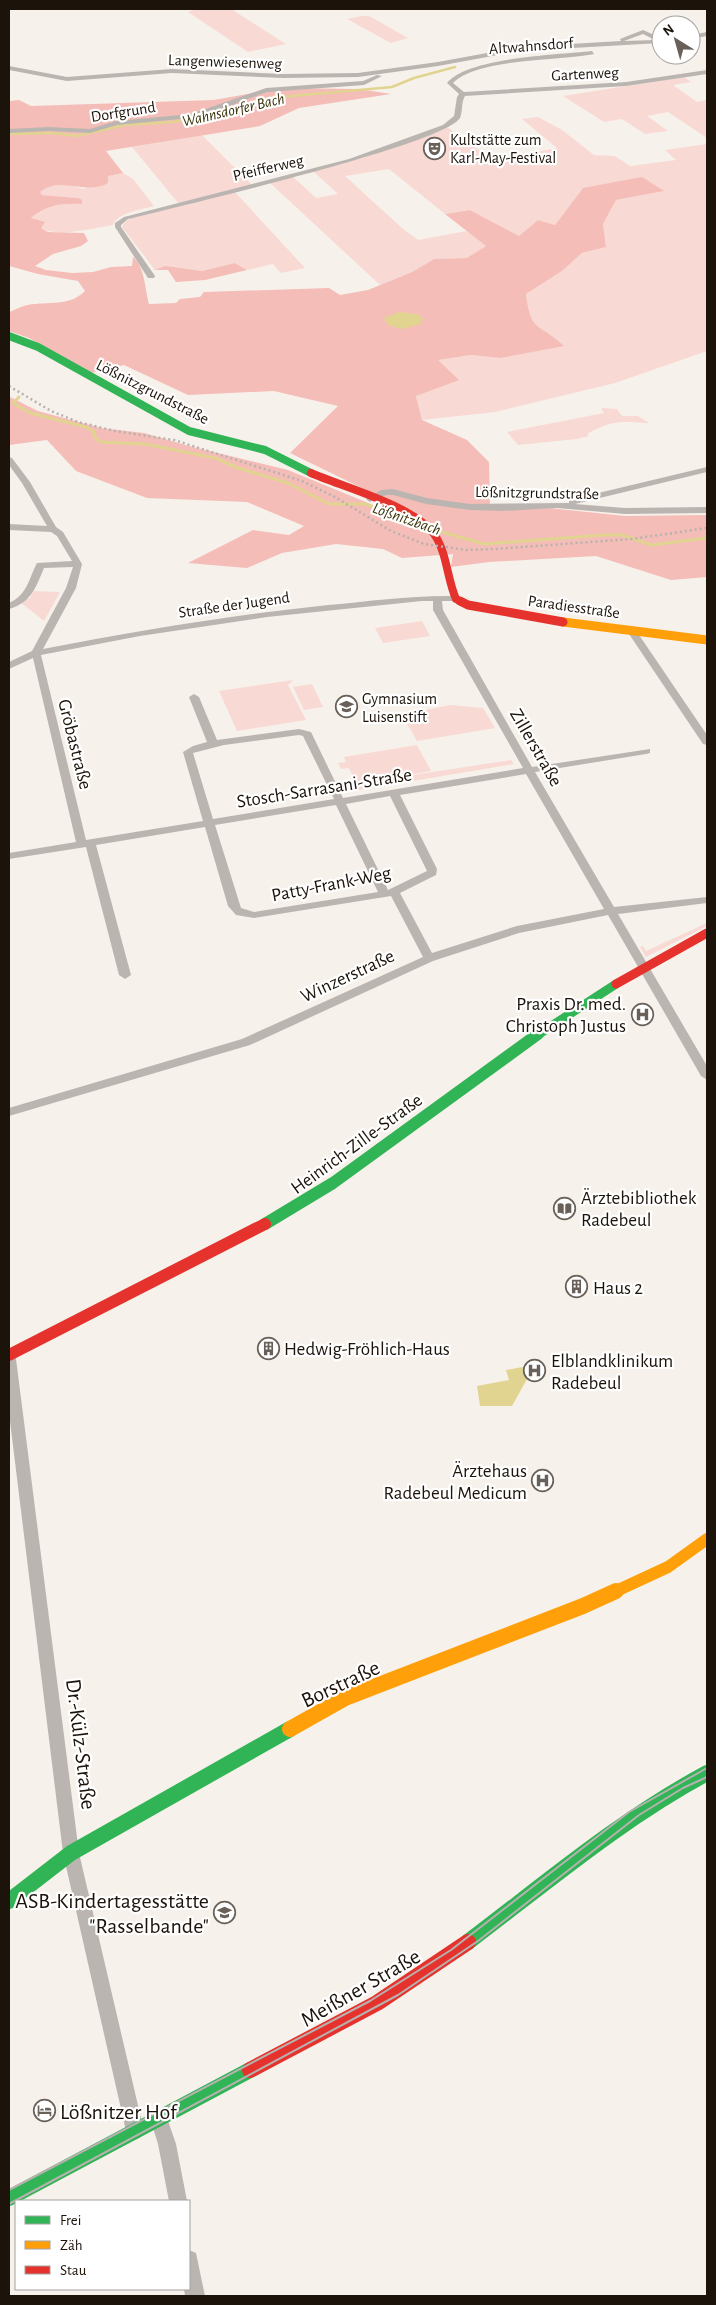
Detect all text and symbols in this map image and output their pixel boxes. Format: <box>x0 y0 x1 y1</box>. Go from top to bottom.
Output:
north arrow <box>651 15 701 65</box>
text: N <box>661 22 677 39</box>
street label: Altwahnsdorf <box>488 35 575 57</box>
street label: Langenwiesenweg <box>168 52 282 72</box>
street label: Gartenweg <box>551 64 619 84</box>
water label: Wahnsdorfer Bach <box>181 90 286 130</box>
street label: Dorfgrund <box>90 99 157 125</box>
place label: Kultstätte zum Karl-May-Festival <box>450 132 556 167</box>
theatre icon: Kultstätte zum Karl-May-Festival <box>422 136 446 160</box>
street label: Pfeifferweg <box>231 152 305 184</box>
street label: Lößnitzgrundstraße <box>94 357 211 427</box>
street label: Lößnitzgrundstraße <box>475 484 599 502</box>
water label: Lößnitzbach <box>371 500 443 538</box>
street label: Straße der Jugend <box>178 589 291 621</box>
street label: Paradiesstraße <box>527 593 621 621</box>
place label: Gymnasium Luisenstift <box>362 691 437 725</box>
school or university icon: Gymnasium Luisenstift <box>334 695 358 719</box>
street label: Gröbastraße <box>54 697 95 791</box>
street label: Zillerstraße <box>506 706 565 790</box>
street label: Stosch-Sarrasani-Straße <box>235 765 413 812</box>
street label: Patty-Frank-Weg <box>270 863 393 905</box>
street label: Winzerstraße <box>298 946 397 1006</box>
place label: Praxis Dr. med. Christoph Justus <box>506 995 626 1036</box>
hospital icon: Praxis Dr. med. Christoph Justus <box>630 1002 654 1026</box>
street label: Heinrich-Zille-Straße <box>288 1090 426 1198</box>
place label: Ärztebibliothek Radebeul <box>581 1188 697 1230</box>
library icon: Ärztebibliothek Radebeul <box>553 1196 577 1220</box>
building icon: Haus 2 <box>565 1275 589 1299</box>
place label: Haus 2 <box>593 1279 643 1298</box>
building icon: Hedwig-Fröhlich-Haus <box>256 1336 280 1360</box>
place label: Hedwig-Fröhlich-Haus <box>284 1340 450 1359</box>
place label: Elblandklinikum Radebeul <box>551 1352 673 1393</box>
hospital icon: Elblandklinikum Radebeul <box>523 1359 547 1383</box>
place label: Ärztehaus Radebeul Medicum <box>384 1461 527 1503</box>
hospital icon: Ärztehaus Radebeul Medicum <box>531 1469 555 1493</box>
street label: Borstraße <box>298 1656 383 1712</box>
street label: Dr.-Külz-Straße <box>62 1677 100 1811</box>
place label: ASB-Kindertagesstätte "Rasselbande" <box>15 1890 209 1937</box>
school or university icon: ASB-Kindertagesstätte "Rasselbande" <box>213 1901 237 1925</box>
street label: Meißner Straße <box>297 1945 424 2031</box>
hotel icon: Lößnitzer Hof <box>32 2099 56 2123</box>
place label: Lößnitzer Hof <box>60 2101 178 2123</box>
legend <box>15 2200 190 2290</box>
text: Frei <box>60 2213 81 2228</box>
text: Zäh <box>60 2238 83 2253</box>
text: Stau <box>60 2263 87 2278</box>

